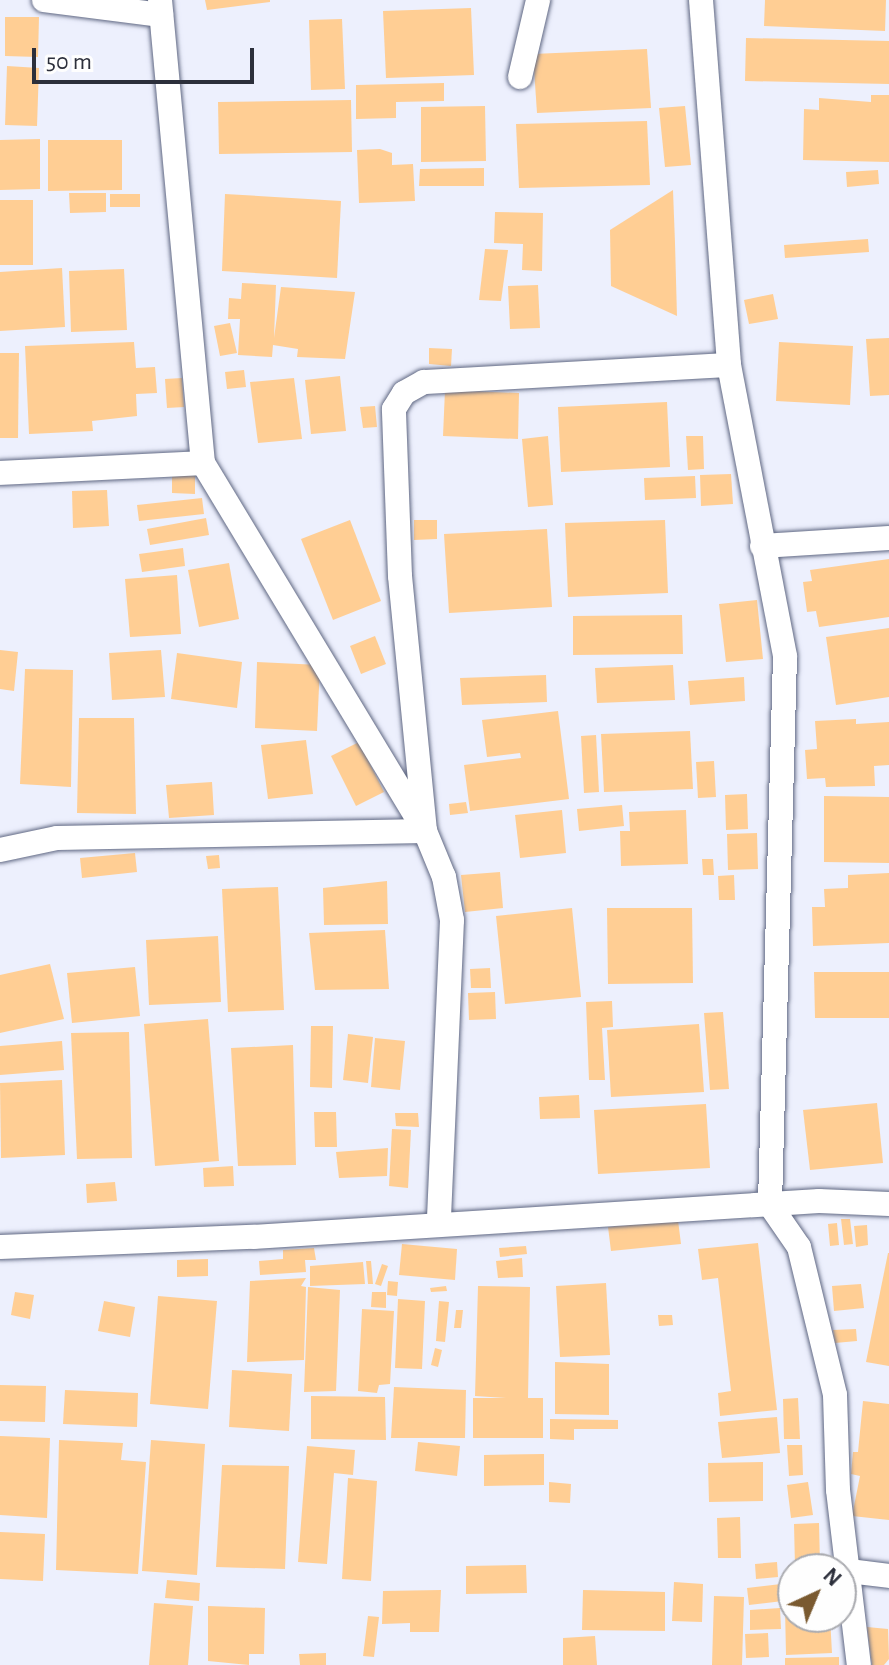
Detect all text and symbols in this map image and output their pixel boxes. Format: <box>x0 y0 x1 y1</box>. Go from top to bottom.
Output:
scale bar <box>36 32 258 82</box>
text: 50 m <box>46 50 92 74</box>
north arrow <box>777 1553 857 1633</box>
text: N <box>819 1564 845 1590</box>

